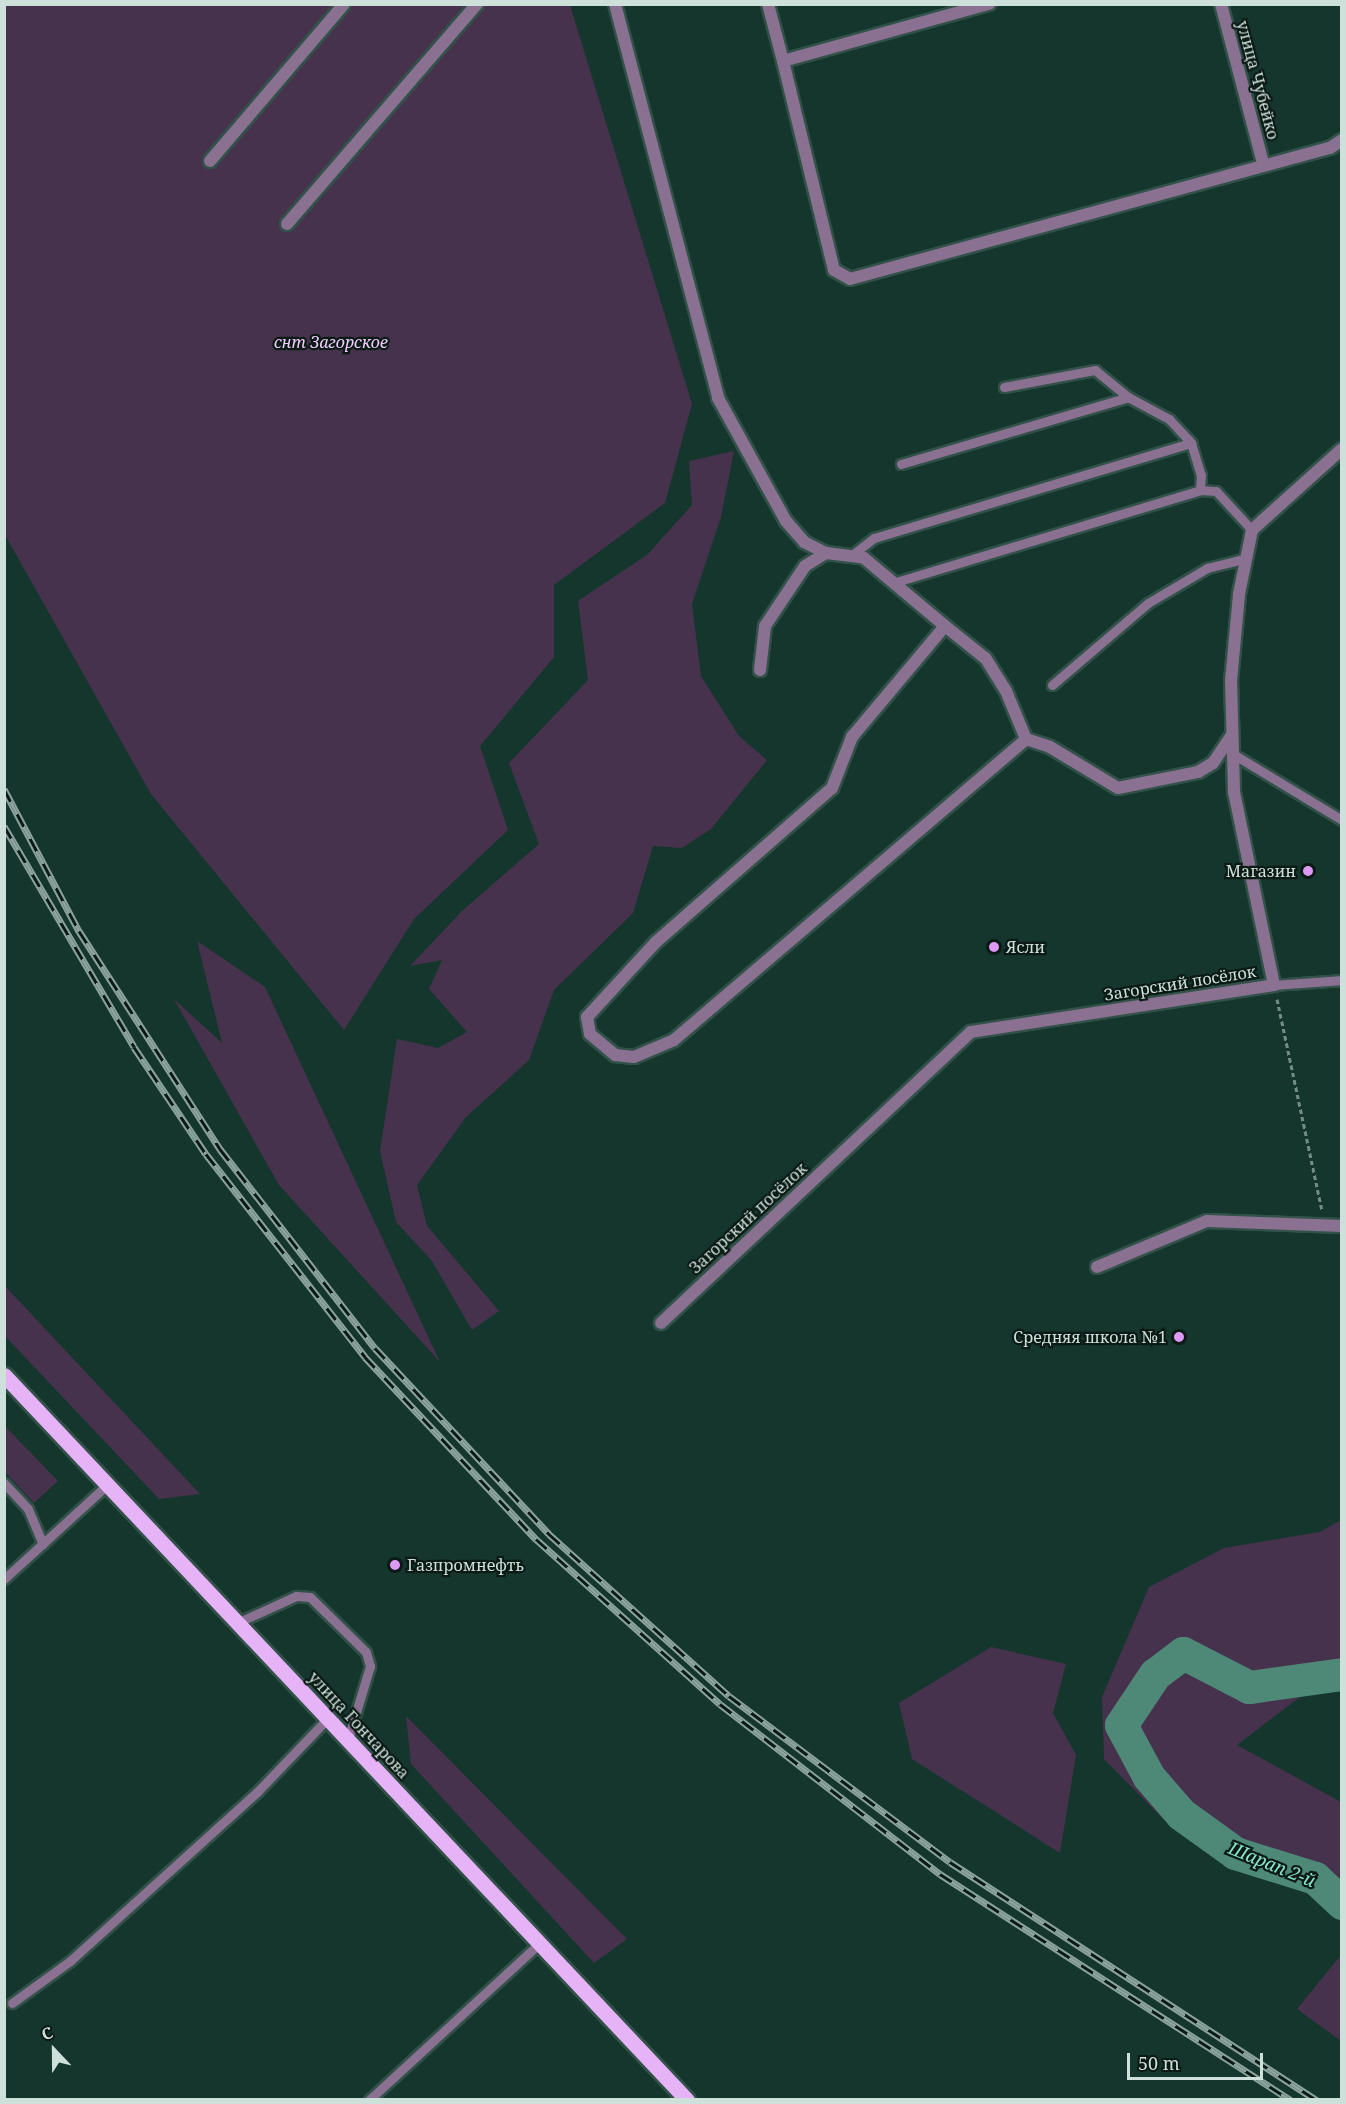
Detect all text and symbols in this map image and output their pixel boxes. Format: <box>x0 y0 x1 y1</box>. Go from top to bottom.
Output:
street label: улица Чубейко <box>1233 18 1283 142</box>
park label: снт Загорское <box>274 332 388 352</box>
place label: Магазин <box>1226 861 1296 881</box>
marker: Магазин <box>1301 864 1315 878</box>
place label: Ясли <box>1006 937 1045 957</box>
marker: Ясли <box>987 940 1001 954</box>
street label: Загорский посёлок <box>1103 962 1257 1004</box>
street label: Загорский посёлок <box>685 1159 811 1277</box>
place label: Средняя школа №1 <box>1013 1327 1167 1347</box>
marker: Средняя школа №1 <box>1172 1330 1186 1344</box>
place label: Газпромнефть <box>407 1555 524 1575</box>
marker: Газпромнефть <box>388 1558 402 1572</box>
street label: улица Гончарова <box>305 1668 413 1782</box>
water label: Шарап 2-й <box>1225 1837 1319 1891</box>
north arrow <box>24 2020 84 2080</box>
text: С <box>38 2021 56 2045</box>
scale bar <box>1130 2041 1266 2079</box>
text: 50 m <box>1138 2051 1180 2075</box>

